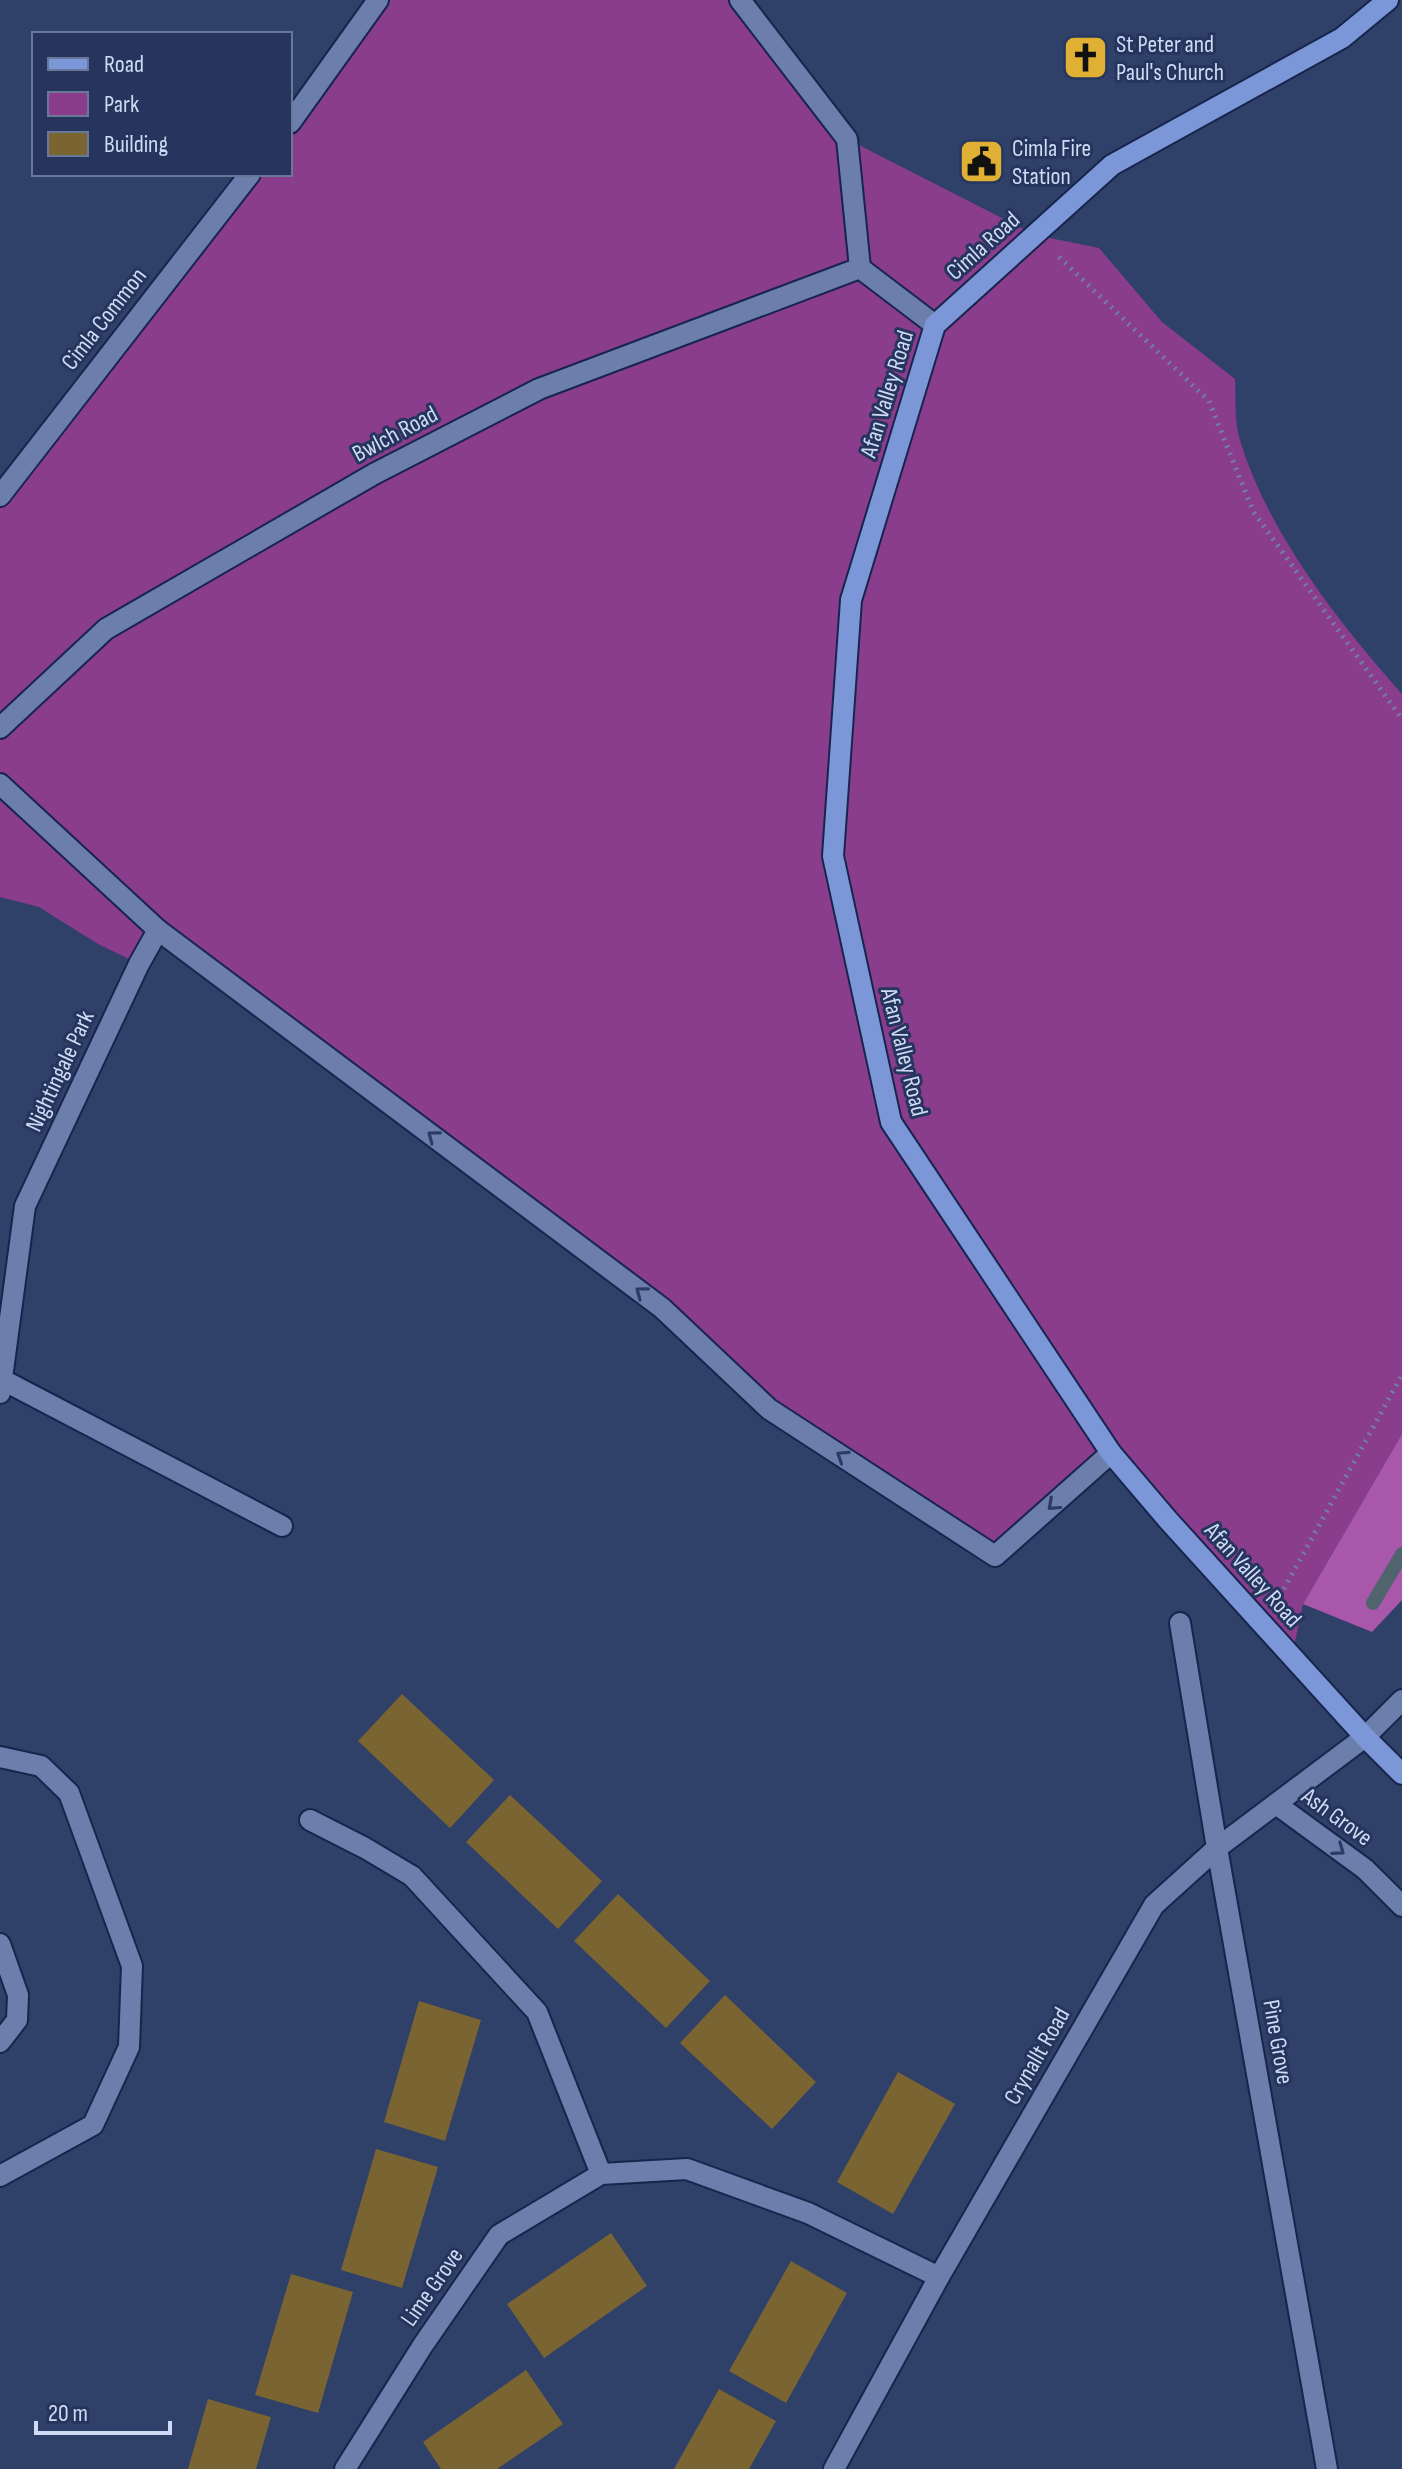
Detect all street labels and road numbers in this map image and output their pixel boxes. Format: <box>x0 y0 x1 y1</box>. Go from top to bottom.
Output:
street label: Cimla Road <box>940 205 1026 287</box>
street label: Cimla Common <box>55 262 153 376</box>
street label: Afan Valley Road <box>854 327 920 462</box>
street label: Bwlch Road <box>347 400 443 468</box>
street label: Afan Valley Road <box>874 984 934 1119</box>
street label: Nightingale Park <box>19 1006 101 1136</box>
street label: Afan Valley Road <box>1198 1516 1308 1633</box>
street label: Ash Grove <box>1295 1781 1378 1852</box>
street label: Pine Grove <box>1256 1997 1300 2087</box>
street label: Crynallt Road <box>998 2002 1076 2110</box>
street label: Lime Grove <box>395 2242 469 2332</box>

